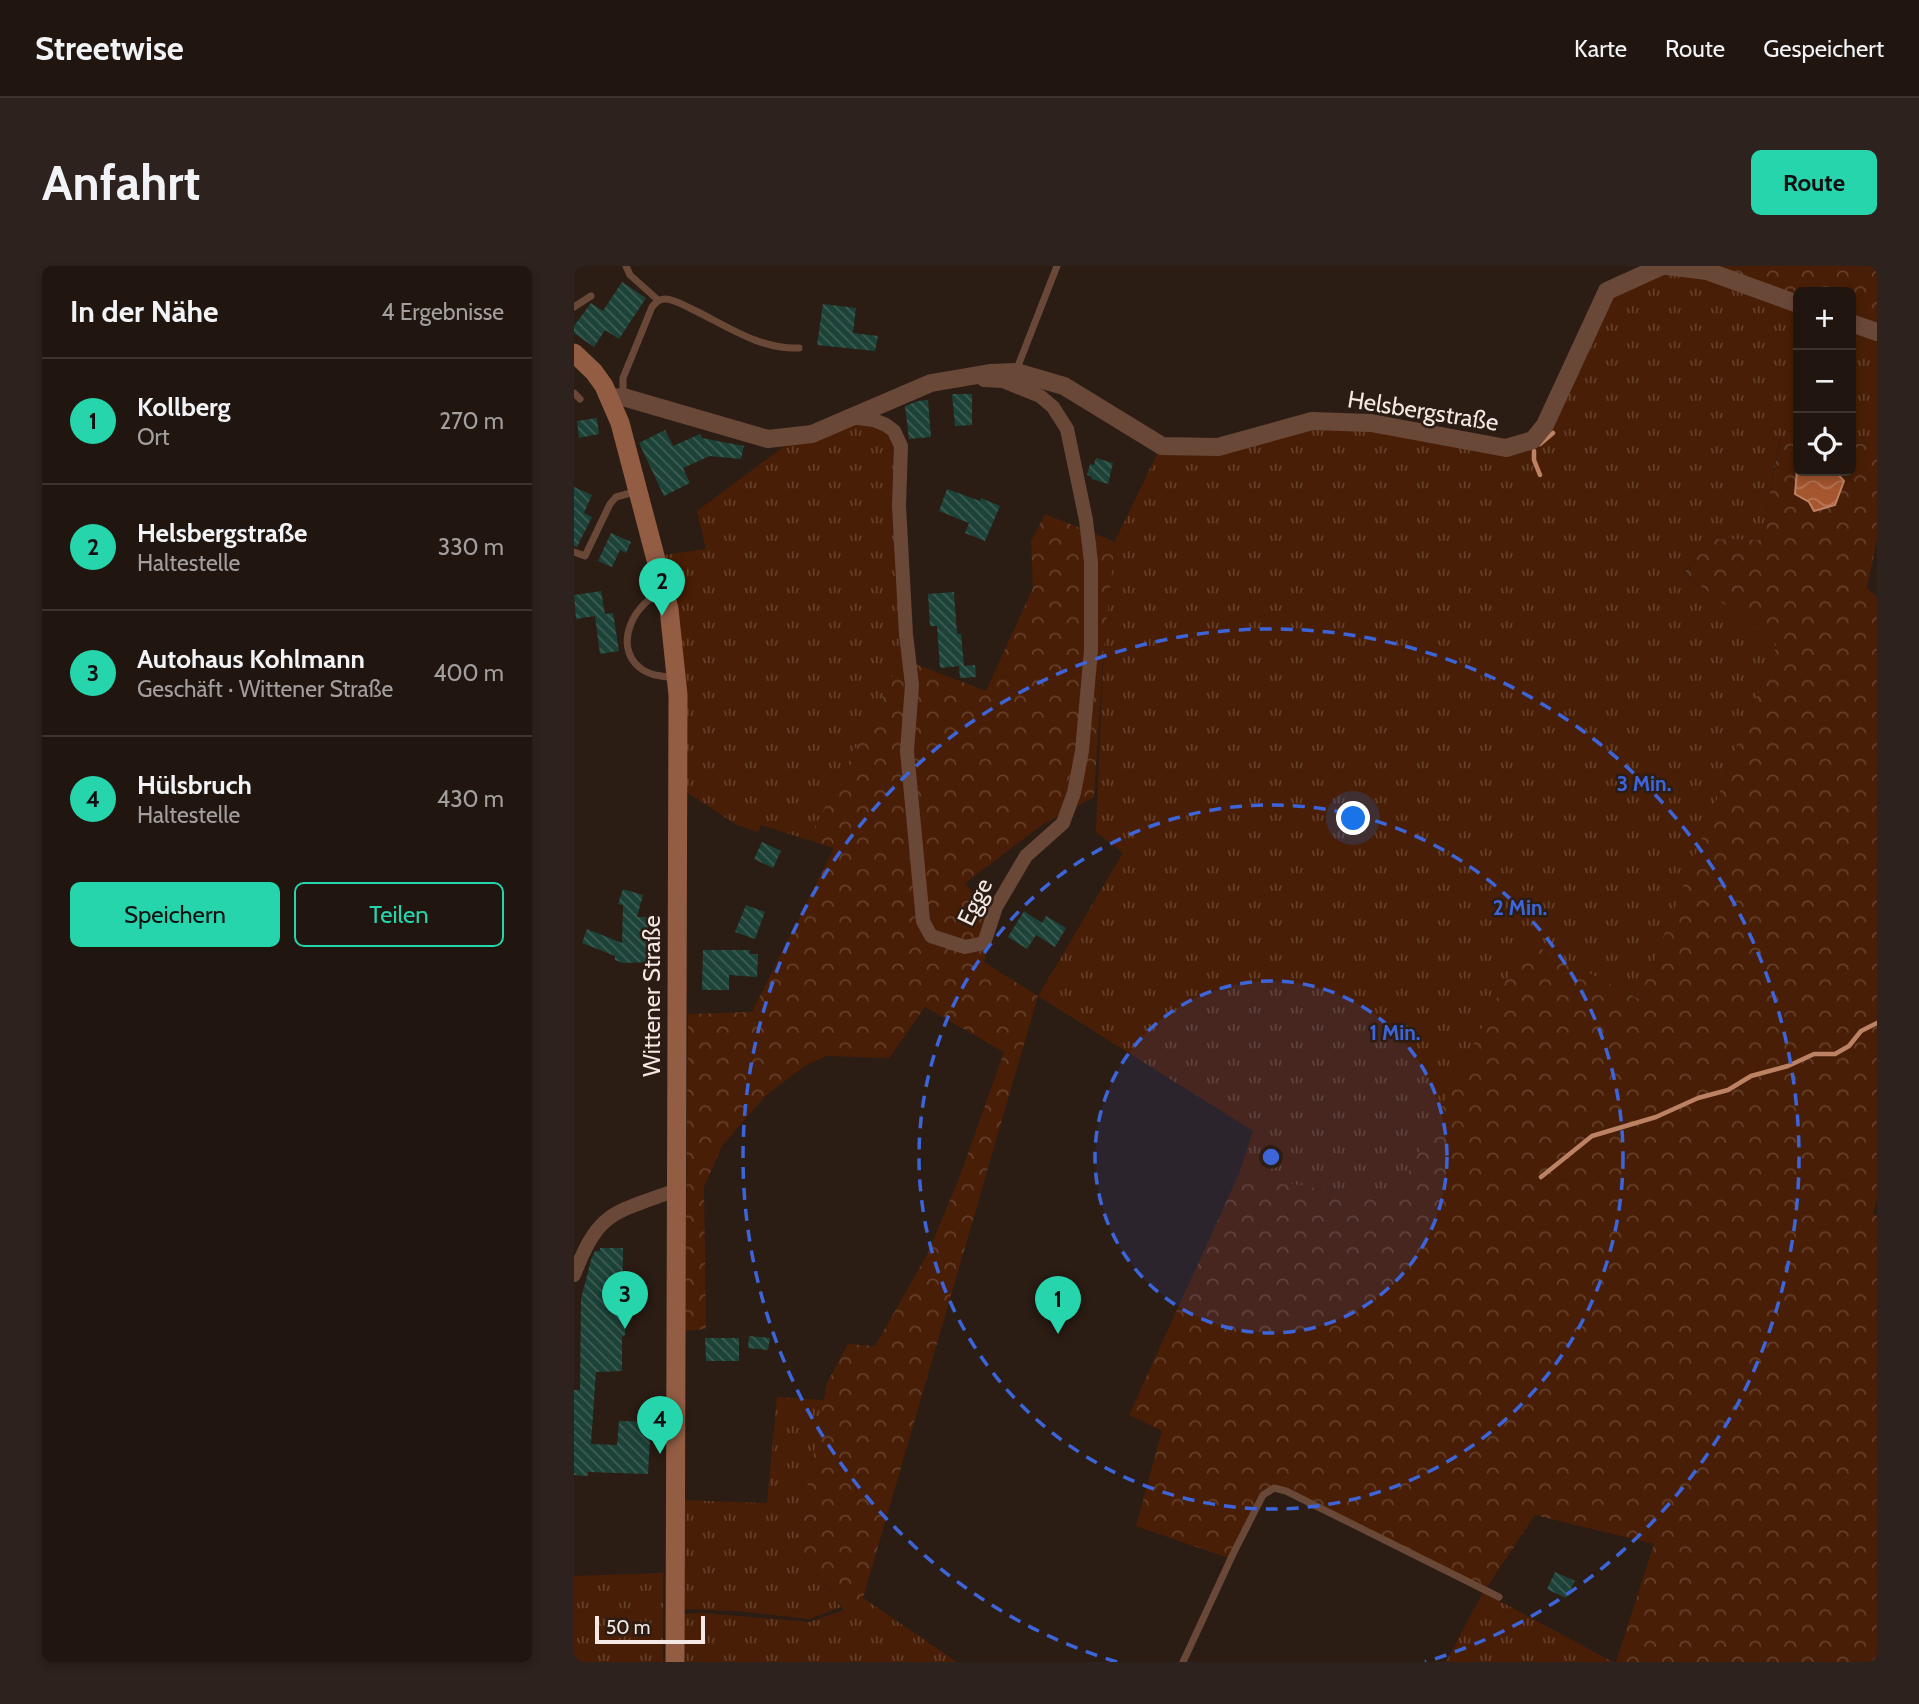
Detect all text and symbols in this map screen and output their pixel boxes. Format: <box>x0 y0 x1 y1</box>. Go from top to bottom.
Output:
text: Streetwise <box>35 28 184 68</box>
text: Karte <box>1574 34 1627 63</box>
text: Route <box>1665 34 1725 63</box>
text: Gespeichert <box>1763 34 1884 63</box>
button: Route <box>1751 150 1877 215</box>
text: Anfahrt <box>42 153 200 212</box>
map controls <box>1793 287 1856 476</box>
button: + <box>1793 287 1856 350</box>
text: In der Nähe <box>70 293 219 330</box>
text: 4 Ergebnisse <box>381 298 504 326</box>
button: − <box>1793 350 1856 413</box>
street label: Helsbergstraße <box>1346 384 1501 437</box>
text: Kollberg <box>137 391 231 423</box>
text: 1 <box>89 407 97 435</box>
text: 270 m <box>439 407 504 435</box>
button: locate <box>1793 413 1856 476</box>
text: Ort <box>137 423 170 451</box>
text: Helsbergstraße <box>137 517 308 549</box>
text: 2 <box>87 533 99 561</box>
text: 330 m <box>438 533 504 561</box>
text: Haltestelle <box>137 549 240 577</box>
pin: 2 <box>639 558 685 616</box>
text: Autohaus Kohlmann <box>137 643 365 675</box>
text: 3 <box>87 659 99 687</box>
text: 400 m <box>433 659 504 687</box>
text: Geschäft · Wittener Straße <box>137 675 393 703</box>
text: Hülsbruch <box>137 769 252 801</box>
text: 3 Min. <box>1617 771 1671 796</box>
text: 4 <box>86 785 100 813</box>
text: 430 m <box>437 785 504 813</box>
text: Haltestelle <box>137 801 240 829</box>
your location <box>1336 801 1370 835</box>
street label: Egge <box>951 873 998 930</box>
button: Speichern <box>70 882 280 947</box>
button: Teilen <box>294 882 504 947</box>
text: 2 Min. <box>1493 895 1547 920</box>
street label: Wittener Straße <box>637 915 666 1077</box>
text: 1 Min. <box>1369 1020 1421 1045</box>
centre of rings <box>1259 1145 1283 1169</box>
pin: 3 <box>602 1271 648 1329</box>
pin: 1 <box>1035 1276 1081 1334</box>
pin: 4 <box>637 1396 683 1454</box>
scale bar <box>595 1613 705 1645</box>
text: 50 m <box>606 1616 650 1639</box>

